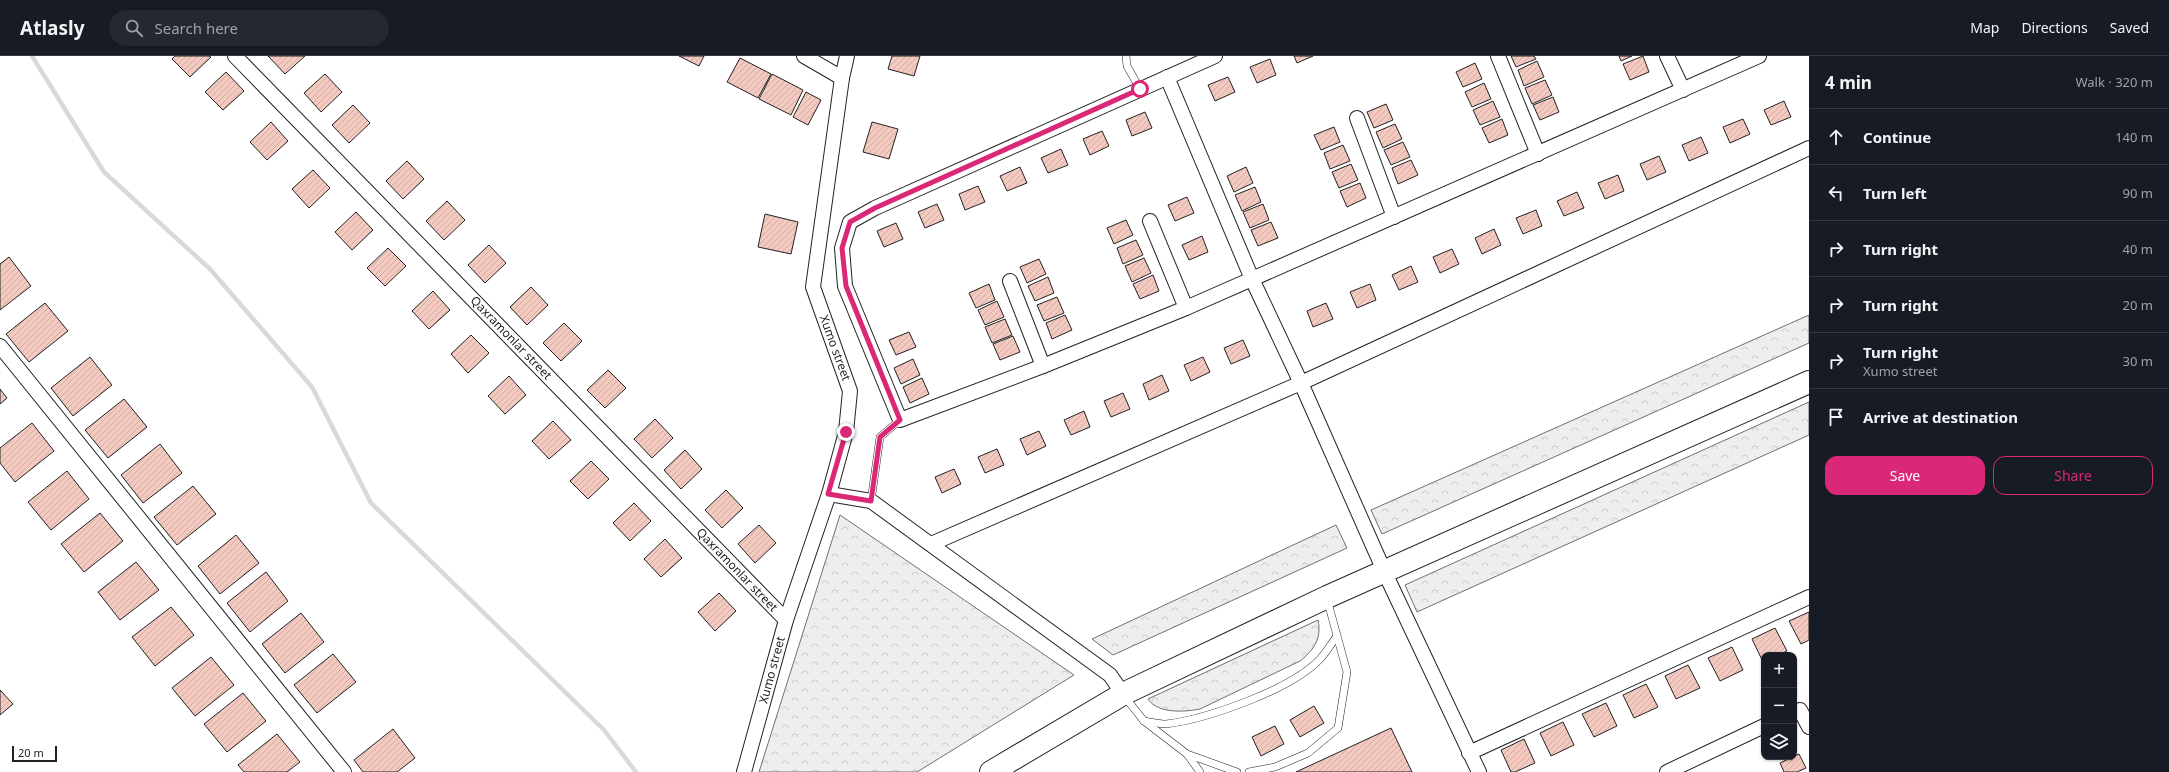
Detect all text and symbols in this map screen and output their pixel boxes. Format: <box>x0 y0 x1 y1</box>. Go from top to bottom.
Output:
search box <box>109 10 389 46</box>
text: Atlasly <box>20 15 85 41</box>
icon: search <box>123 17 145 39</box>
text: Search here <box>155 18 238 38</box>
text: Map <box>1970 18 1999 37</box>
text: Directions <box>2021 18 2088 37</box>
text: Saved <box>2110 18 2149 37</box>
text: 4 min <box>1825 71 1872 94</box>
text: Walk · 320 m <box>2075 73 2153 91</box>
route start <box>1131 80 1149 98</box>
icon: ahead <box>1825 126 1847 148</box>
text: Continue <box>1863 127 1931 147</box>
text: 140 m <box>2115 128 2153 146</box>
icon: left <box>1825 182 1847 204</box>
text: Turn left <box>1863 183 1927 203</box>
text: 90 m <box>2123 184 2153 202</box>
icon: right <box>1825 238 1847 260</box>
text: Turn right <box>1863 239 1938 259</box>
text: 40 m <box>2123 240 2153 258</box>
street label: Qaxramonlar street <box>467 292 556 384</box>
icon: right <box>1825 294 1847 316</box>
text: Turn right <box>1863 295 1938 315</box>
text: 20 m <box>2123 296 2153 314</box>
street label: Xumo street <box>816 313 855 384</box>
text: Turn right <box>1863 342 1938 362</box>
icon: right <box>1825 350 1847 372</box>
text: 30 m <box>2123 352 2153 370</box>
text: Xumo street <box>1863 362 1937 380</box>
icon: arrive <box>1825 406 1847 428</box>
text: Arrive at destination <box>1863 407 2018 427</box>
route end <box>837 423 855 441</box>
button: Save <box>1825 456 1985 495</box>
button: Share <box>1993 456 2153 495</box>
street label: Qaxramonlar street <box>693 524 782 616</box>
street label: Xumo street <box>754 634 789 705</box>
map controls <box>1761 652 1797 760</box>
button: + <box>1761 652 1797 688</box>
button: − <box>1761 688 1797 724</box>
button: layers <box>1761 724 1797 760</box>
scale bar <box>12 744 57 763</box>
text: 20 m <box>18 745 44 760</box>

